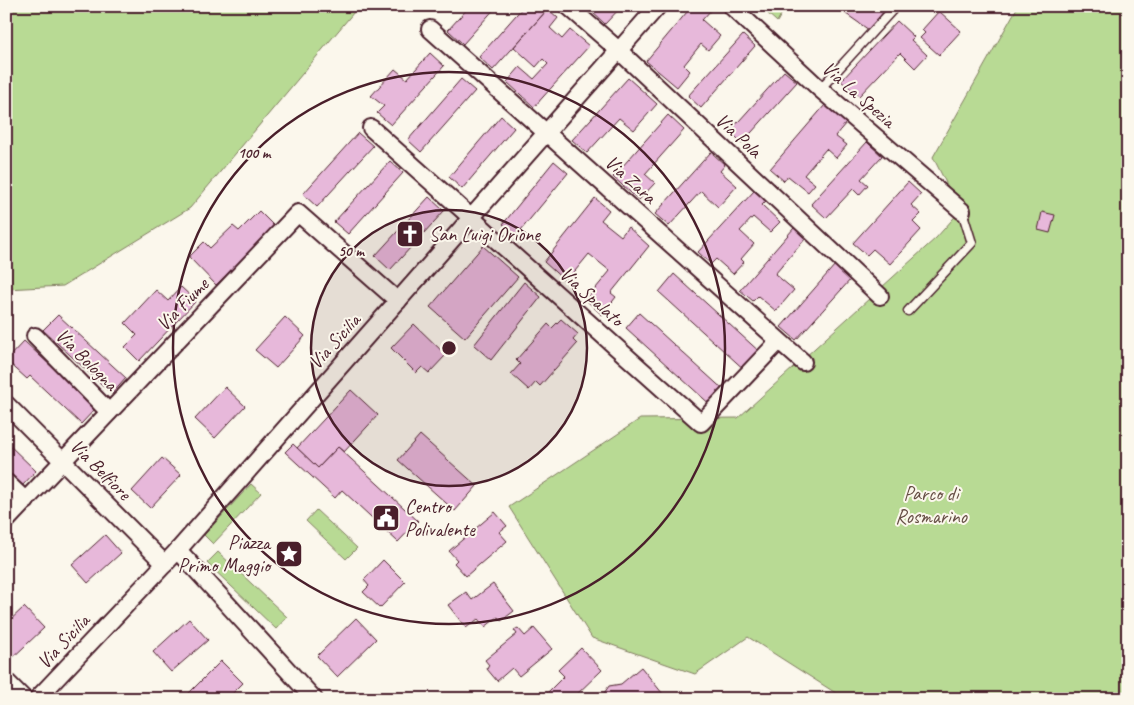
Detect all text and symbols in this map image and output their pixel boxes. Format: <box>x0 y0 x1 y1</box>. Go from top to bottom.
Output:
street label: Via La Spezia <box>817 56 902 134</box>
street label: Via Pola <box>710 108 768 164</box>
text: 100 m <box>238 144 272 163</box>
street label: Via Zara <box>600 150 663 210</box>
church icon: San Luigi Orione <box>395 219 425 249</box>
place label: San Luigi Orione <box>429 222 541 247</box>
text: 50 m <box>338 242 365 261</box>
street label: Via Spalato <box>554 261 630 333</box>
street label: Via Fiume <box>151 271 215 336</box>
street label: Via Sicilia <box>303 307 367 374</box>
street label: Via Bologna <box>50 323 125 397</box>
centre of rings <box>440 339 458 357</box>
street label: Via Belfiore <box>65 433 138 506</box>
park label: Parco di Rosmarino <box>895 481 968 529</box>
place label: Centro Polivalente <box>405 494 476 542</box>
public building icon: Centro Polivalente <box>371 503 401 533</box>
place label: Piazza Primo Maggio <box>178 530 272 578</box>
place icon: Piazza Primo Maggio <box>274 539 304 569</box>
street label: Via Sicilia <box>32 607 96 674</box>

